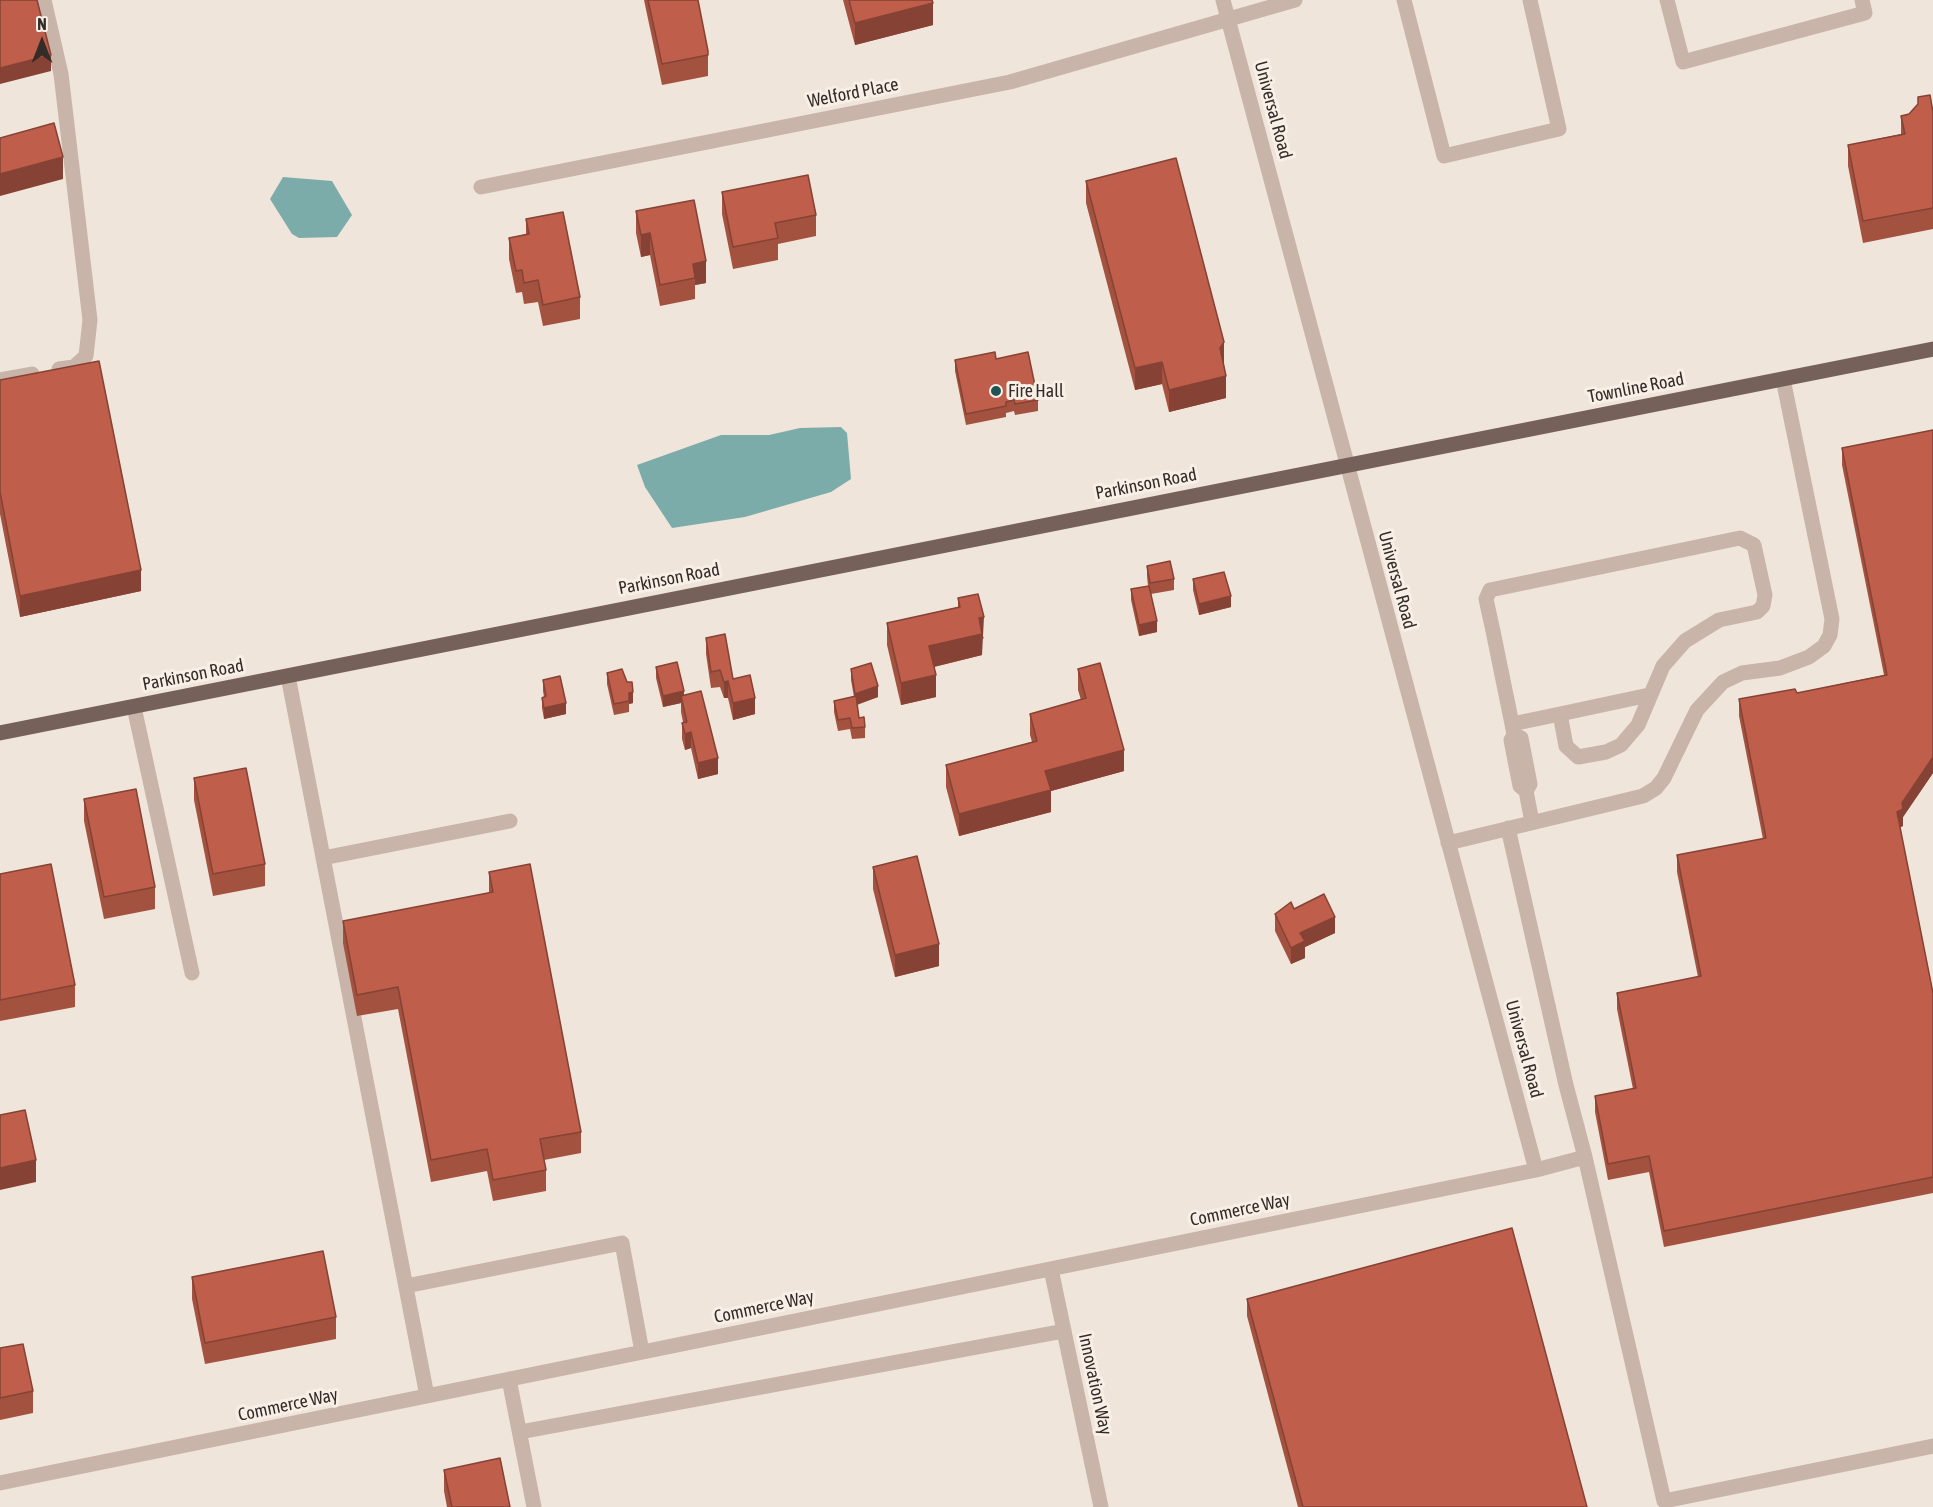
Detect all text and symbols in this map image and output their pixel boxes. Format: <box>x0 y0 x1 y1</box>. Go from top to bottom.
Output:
north arrow <box>12 12 72 72</box>
text: N <box>37 15 47 33</box>
street label: Universal Road <box>1250 59 1296 161</box>
street label: Welford Place <box>806 74 900 112</box>
street label: Townline Road <box>1586 368 1686 408</box>
place label: Fire Hall <box>1008 380 1064 402</box>
marker: Fire Hall <box>989 384 1003 398</box>
street label: Parkinson Road <box>1094 464 1198 504</box>
street label: Universal Road <box>1374 529 1420 631</box>
street label: Parkinson Road <box>617 559 721 599</box>
street label: Parkinson Road <box>141 655 245 695</box>
street label: Universal Road <box>1501 998 1547 1100</box>
street label: Commerce Way <box>1188 1189 1292 1231</box>
street label: Commerce Way <box>712 1286 816 1328</box>
street label: Innovation Way <box>1074 1331 1116 1437</box>
street label: Commerce Way <box>236 1384 340 1426</box>

